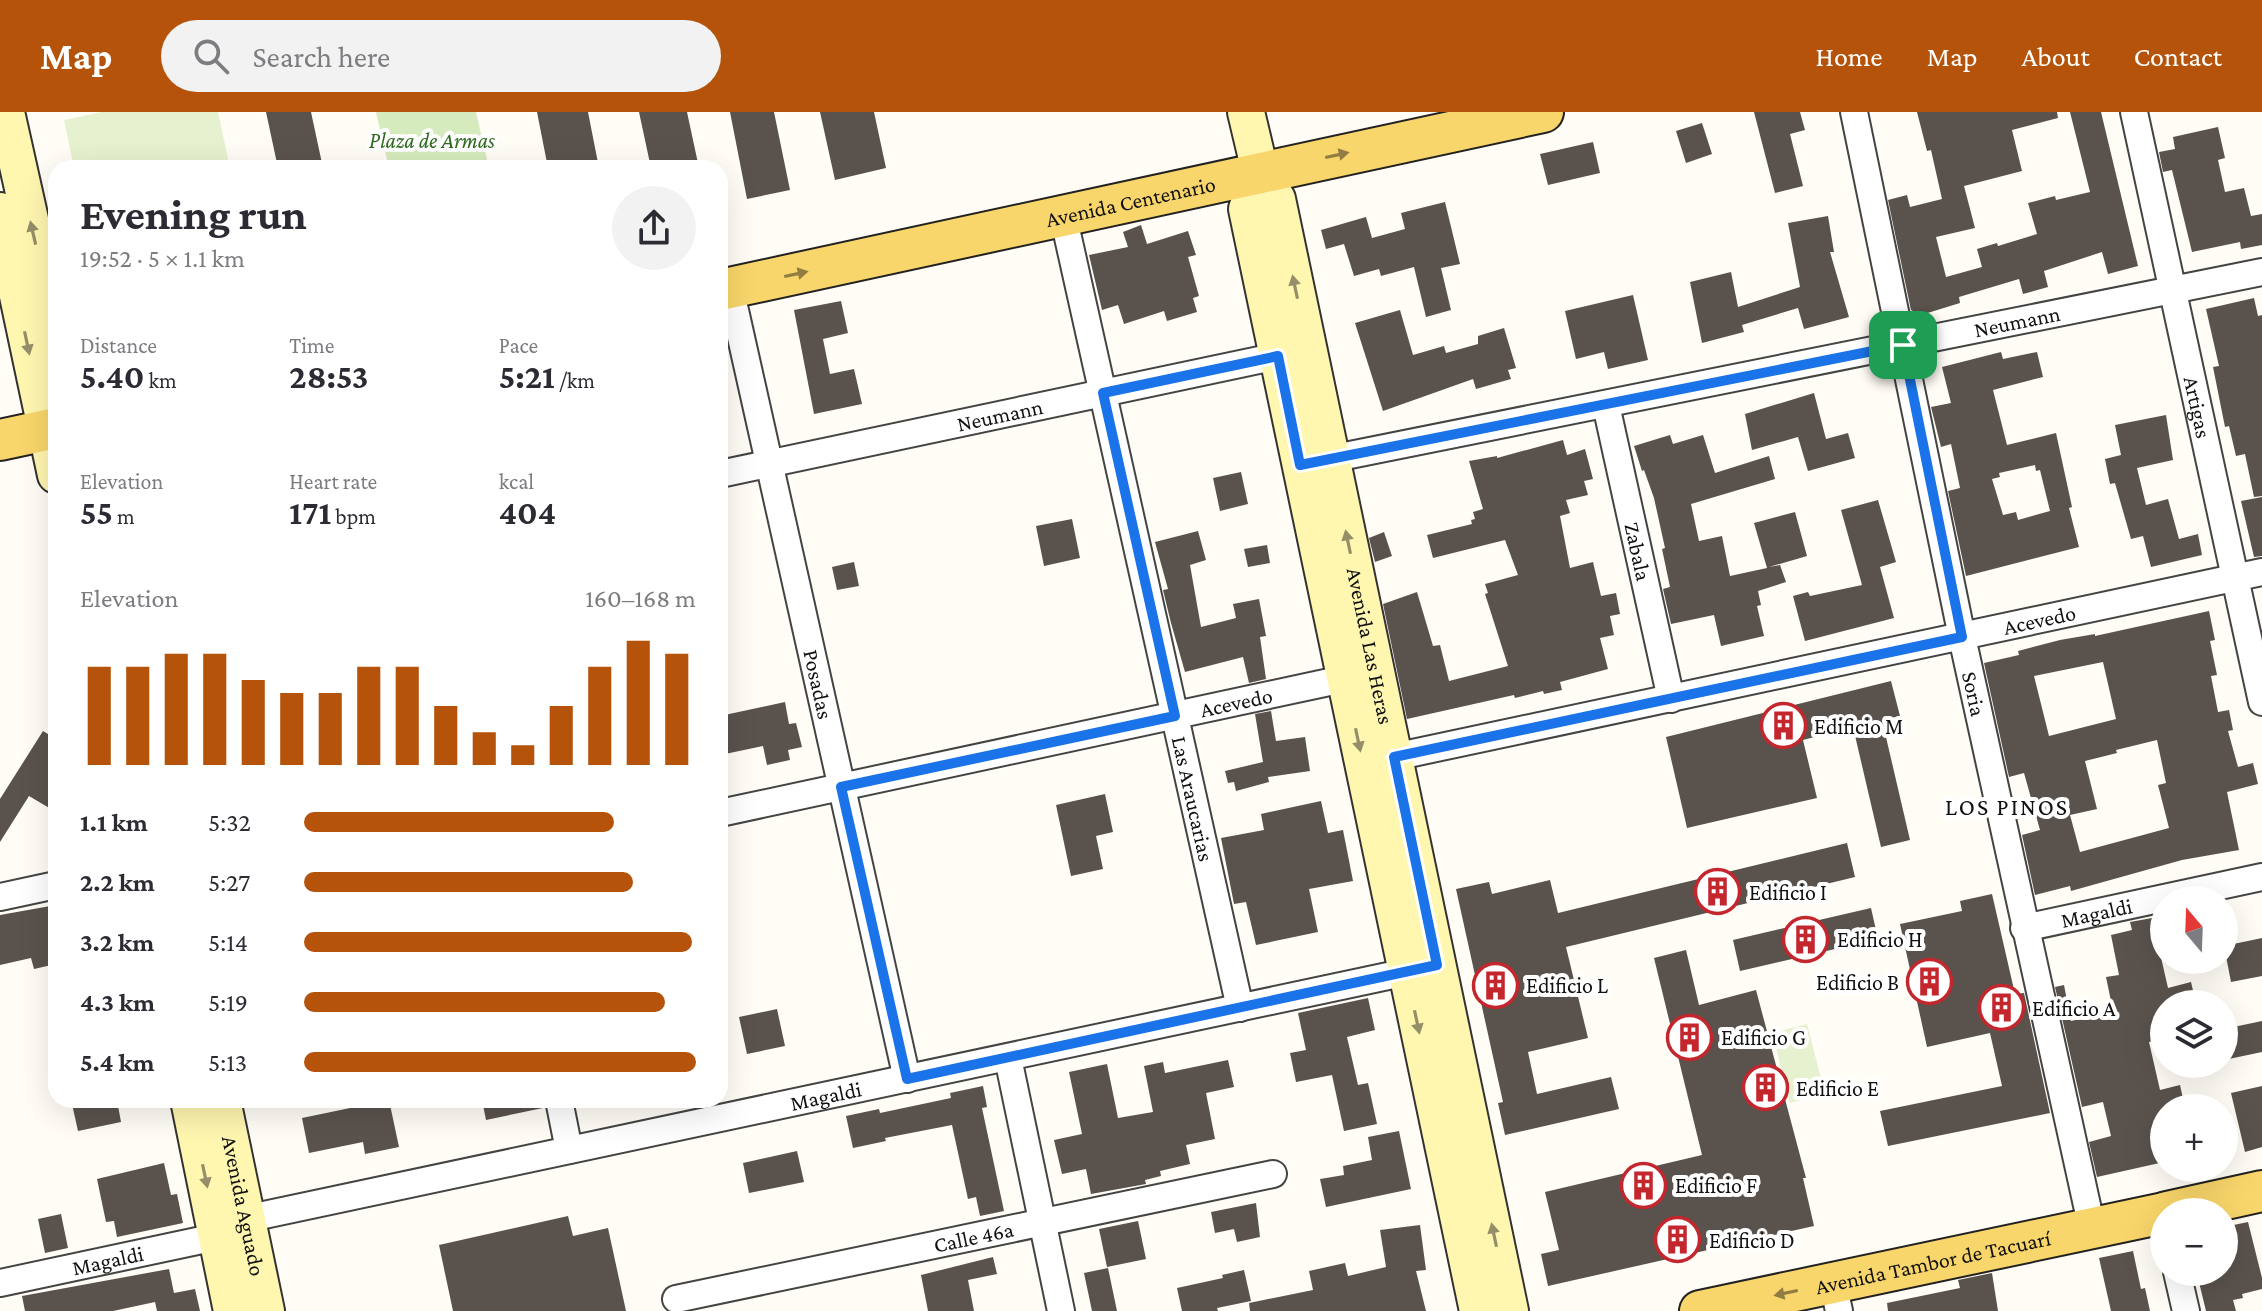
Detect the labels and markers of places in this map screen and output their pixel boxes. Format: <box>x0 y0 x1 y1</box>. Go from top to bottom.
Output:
pin <box>1869 311 1937 379</box>
building icon: Edificio M <box>1759 702 1807 750</box>
place label: Edificio M <box>1814 714 1903 739</box>
building icon: Edificio I <box>1694 868 1742 916</box>
place label: Edificio I <box>1749 880 1827 905</box>
building icon: Edificio H <box>1782 915 1830 963</box>
place label: Edificio H <box>1837 927 1922 952</box>
building icon: Edificio B <box>1906 958 1954 1006</box>
building icon: Edificio L <box>1471 961 1519 1009</box>
place label: Edificio B <box>1816 970 1899 995</box>
place label: Edificio L <box>1526 973 1608 998</box>
building icon: Edificio A <box>1977 984 2025 1032</box>
place label: Edificio A <box>2032 996 2116 1021</box>
building icon: Edificio G <box>1666 1013 1714 1061</box>
place label: Edificio G <box>1721 1025 1806 1050</box>
building icon: Edificio E <box>1741 1064 1789 1112</box>
place label: Edificio E <box>1796 1076 1879 1101</box>
building icon: Edificio F <box>1620 1161 1668 1209</box>
place label: Edificio F <box>1675 1173 1757 1198</box>
building icon: Edificio D <box>1654 1216 1702 1264</box>
place label: Edificio D <box>1709 1228 1795 1253</box>

